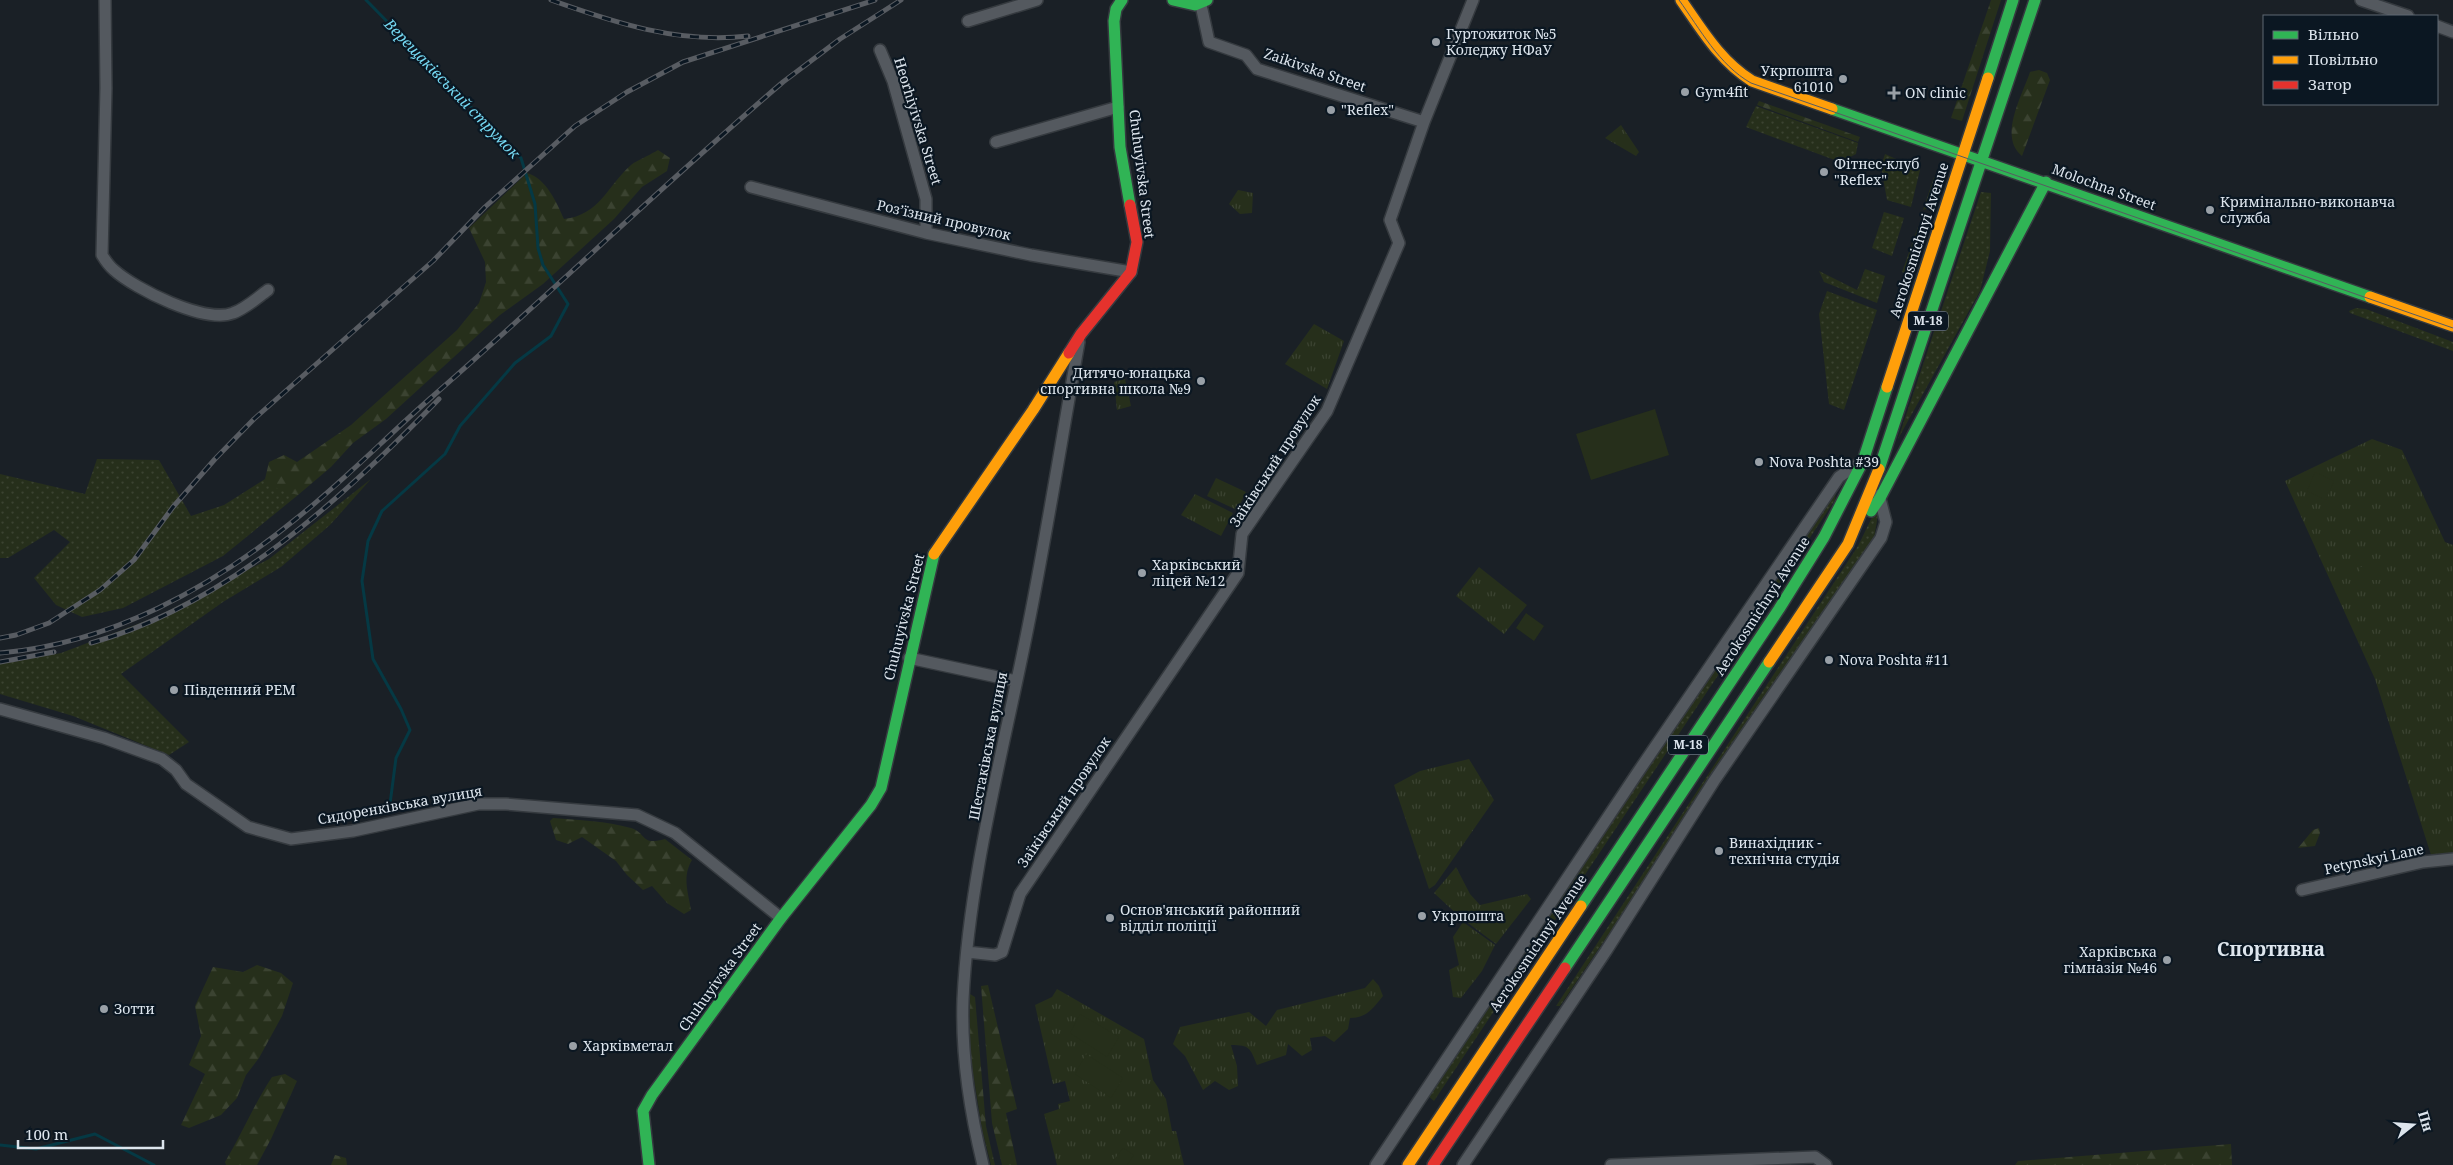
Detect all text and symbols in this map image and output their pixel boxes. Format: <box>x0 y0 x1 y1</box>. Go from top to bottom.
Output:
water label: Верещаківський струмок <box>380 13 525 163</box>
legend <box>2263 15 2438 105</box>
place label: Гуртожиток №5 Коледжу НФаУ <box>1446 24 1557 59</box>
text: Вільно <box>2308 24 2359 44</box>
marker: Гуртожиток №5 Коледжу НФаУ <box>1430 36 1442 48</box>
street label: Zaikivska Street <box>1262 43 1369 96</box>
text: Повільно <box>2308 49 2378 69</box>
street label: Heorhiyivska Street <box>890 55 947 187</box>
place label: Укрпошта 61010 <box>1761 61 1833 96</box>
marker: Укрпошта 61010 <box>1837 73 1849 85</box>
text: Затор <box>2308 74 2352 94</box>
place label: Gym4fit <box>1695 82 1748 101</box>
place label: ON clinic <box>1905 83 1966 102</box>
marker: Gym4fit <box>1679 86 1691 98</box>
marker: ON clinic <box>1887 86 1901 100</box>
place label: "Reflex" <box>1341 100 1394 119</box>
marker: "Reflex" <box>1325 104 1337 116</box>
street label: Chuhuyivska Street <box>1125 108 1160 240</box>
place label: Фітнес-клуб "Reflex" <box>1834 154 1919 189</box>
street label: Molochna Street <box>2050 159 2159 214</box>
street label: Aerokosmichnyi Avenue <box>1884 160 1953 320</box>
marker: Фітнес-клуб "Reflex" <box>1818 166 1830 178</box>
place label: Кримінально-виконавча служба <box>2220 192 2395 227</box>
street label: Роз’їзний провулок <box>875 195 1014 244</box>
marker: Кримінально-виконавча служба <box>2204 204 2216 216</box>
road number: М-18 <box>1908 312 1948 331</box>
place label: Дитячо-юнацька спортивна школа №9 <box>1040 363 1191 398</box>
marker: Дитячо-юнацька спортивна школа №9 <box>1195 375 1207 387</box>
street label: Заїківський провулок <box>1225 390 1325 531</box>
place label: Nova Poshta #39 <box>1769 452 1879 471</box>
marker: Nova Poshta #39 <box>1753 456 1765 468</box>
street label: Aerokosmichnyi Avenue <box>1709 532 1814 679</box>
street label: Chuhuyivska Street <box>879 552 928 682</box>
place label: Харківський ліцей №12 <box>1152 555 1241 590</box>
marker: Харківський ліцей №12 <box>1136 567 1148 579</box>
place label: Nova Poshta #11 <box>1839 650 1949 669</box>
marker: Nova Poshta #11 <box>1823 654 1835 666</box>
street label: Шестаківська вулиця <box>964 670 1011 822</box>
place label: Південний РЕМ <box>184 680 296 699</box>
marker: Південний РЕМ <box>168 684 180 696</box>
street label: Заїківський провулок <box>1013 732 1115 871</box>
road number: М-18 <box>1668 736 1708 754</box>
street label: Сидоренківська вулиця <box>316 781 484 828</box>
place label: Винахідник - технічна студія <box>1729 833 1840 868</box>
street label: Petynskyi Lane <box>2322 839 2426 878</box>
marker: Винахідник - технічна студія <box>1713 845 1725 857</box>
street label: Aerokosmichnyi Avenue <box>1484 870 1591 1015</box>
place label: Основ'янський районний відділ поліції <box>1120 900 1300 935</box>
place label: Укрпошта <box>1432 906 1504 925</box>
marker: Укрпошта <box>1416 910 1428 922</box>
marker: Основ'янський районний відділ поліції <box>1104 912 1116 924</box>
street label: Chuhuyivska Street <box>674 919 765 1035</box>
district label: Спортивна <box>2217 936 2325 962</box>
place label: Харківська гімназія №46 <box>2064 942 2157 977</box>
marker: Харківська гімназія №46 <box>2161 954 2173 966</box>
place label: Зотти <box>114 999 155 1018</box>
marker: Зотти <box>98 1003 110 1015</box>
place label: Харківметал <box>583 1036 673 1055</box>
marker: Харківметал <box>567 1040 579 1052</box>
north arrow <box>2388 1100 2438 1150</box>
text: Пн <box>2414 1108 2438 1134</box>
scale bar <box>18 1118 162 1150</box>
text: 100 m <box>25 1124 68 1144</box>

